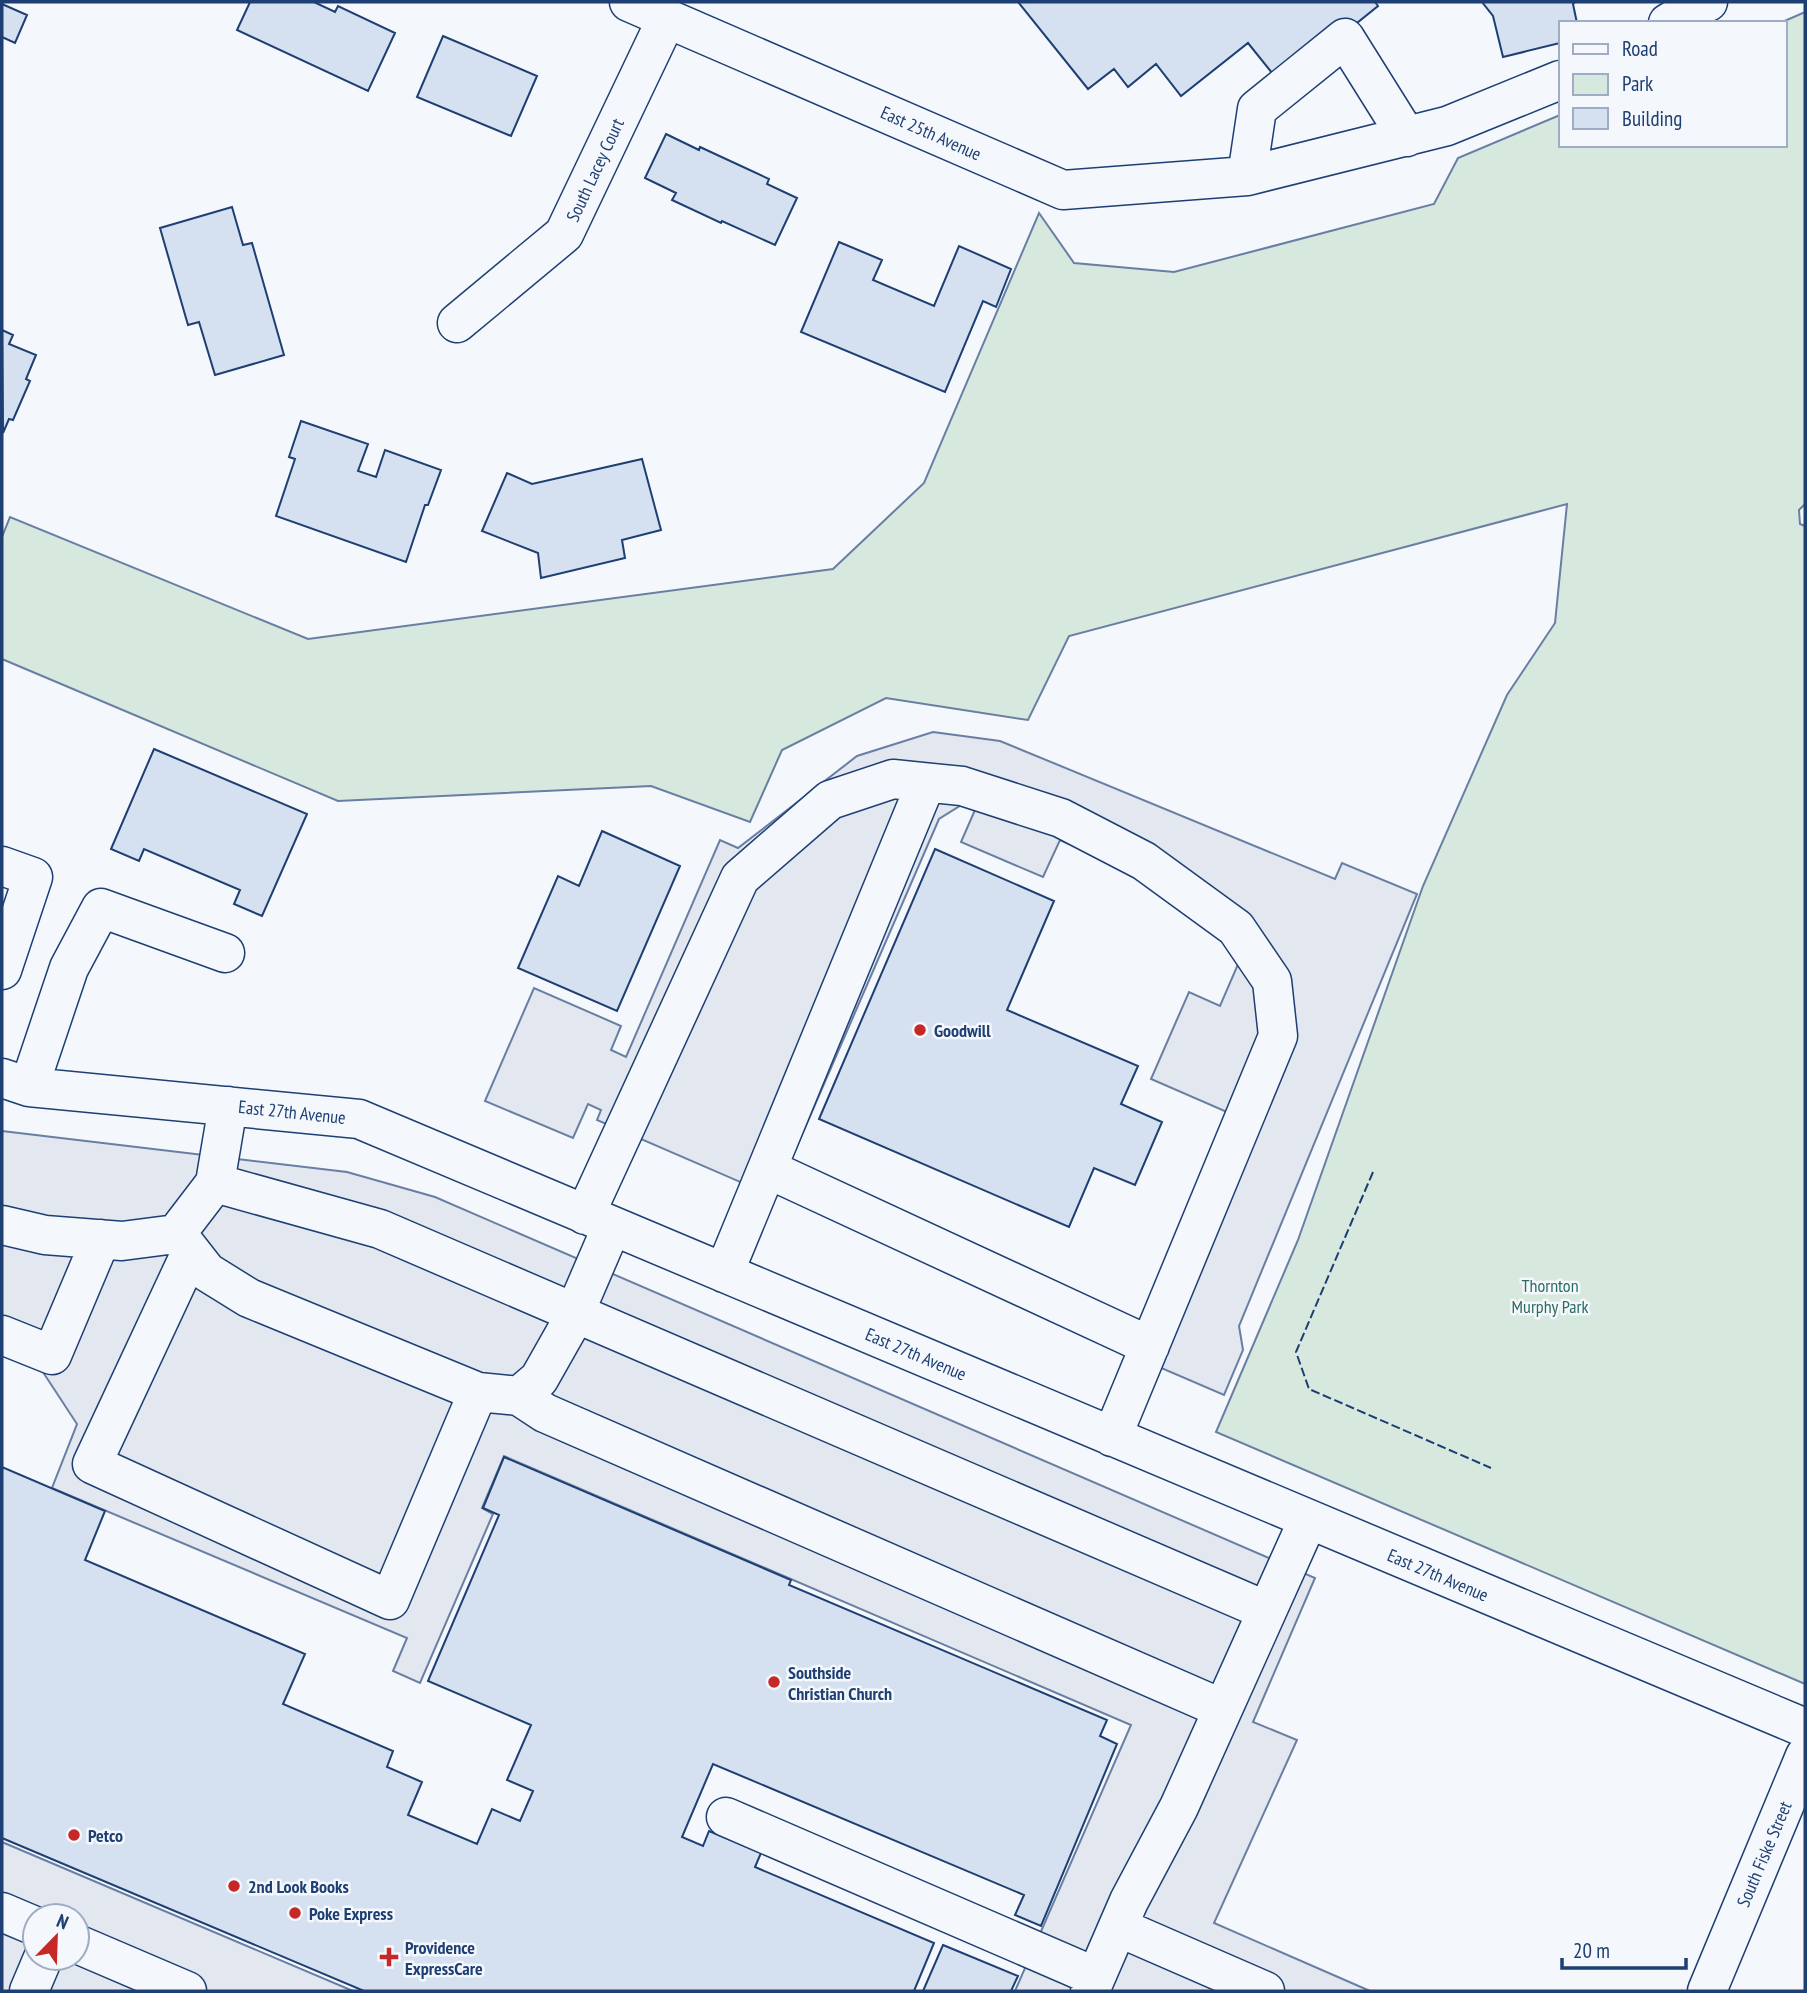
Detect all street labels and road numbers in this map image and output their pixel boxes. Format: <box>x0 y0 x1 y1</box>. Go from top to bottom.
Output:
street label: East 25th Avenue <box>877 101 985 165</box>
street label: South Lacey Court <box>561 115 629 225</box>
street label: East 27th Avenue <box>237 1095 347 1129</box>
street label: East 27th Avenue <box>862 1322 970 1386</box>
street label: East 27th Avenue <box>1384 1543 1492 1607</box>
street label: South Fiske Street <box>1731 1798 1797 1910</box>

